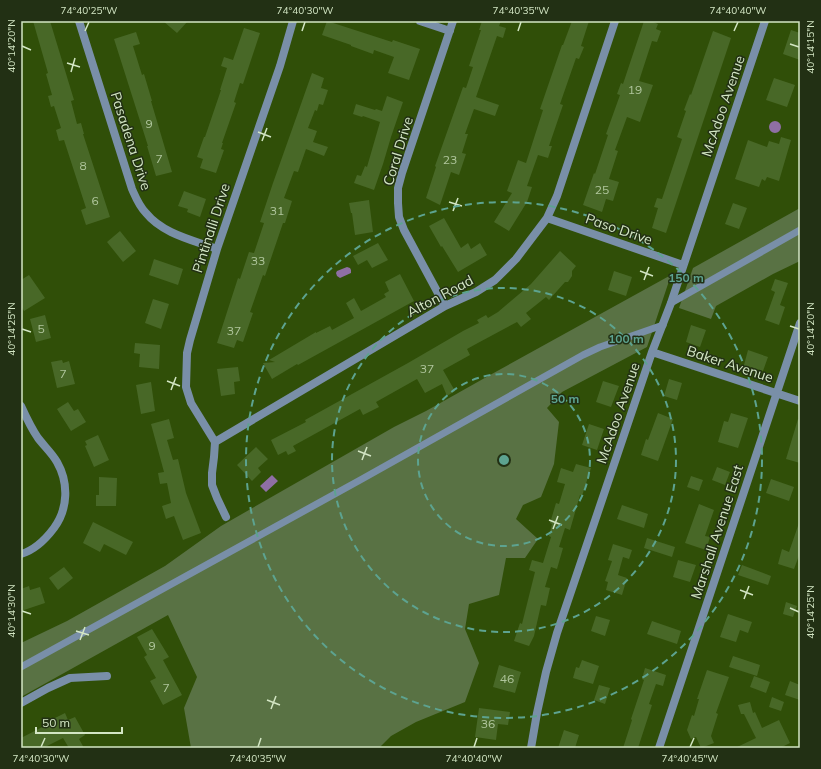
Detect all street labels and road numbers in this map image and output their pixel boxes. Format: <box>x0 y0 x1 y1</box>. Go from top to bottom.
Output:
street label: McAdoo Avenue <box>697 53 749 159</box>
street label: Pasadena Drive <box>107 89 155 193</box>
street label: Coral Drive <box>379 114 417 188</box>
street label: Pintinalli Drive <box>188 181 234 275</box>
street label: Paso Drive <box>583 209 655 249</box>
street label: Alton Road <box>404 271 476 321</box>
street label: Baker Avenue <box>684 342 776 386</box>
street label: McAdoo Avenue <box>592 360 644 466</box>
street label: Marshall Avenue East <box>687 463 747 601</box>

